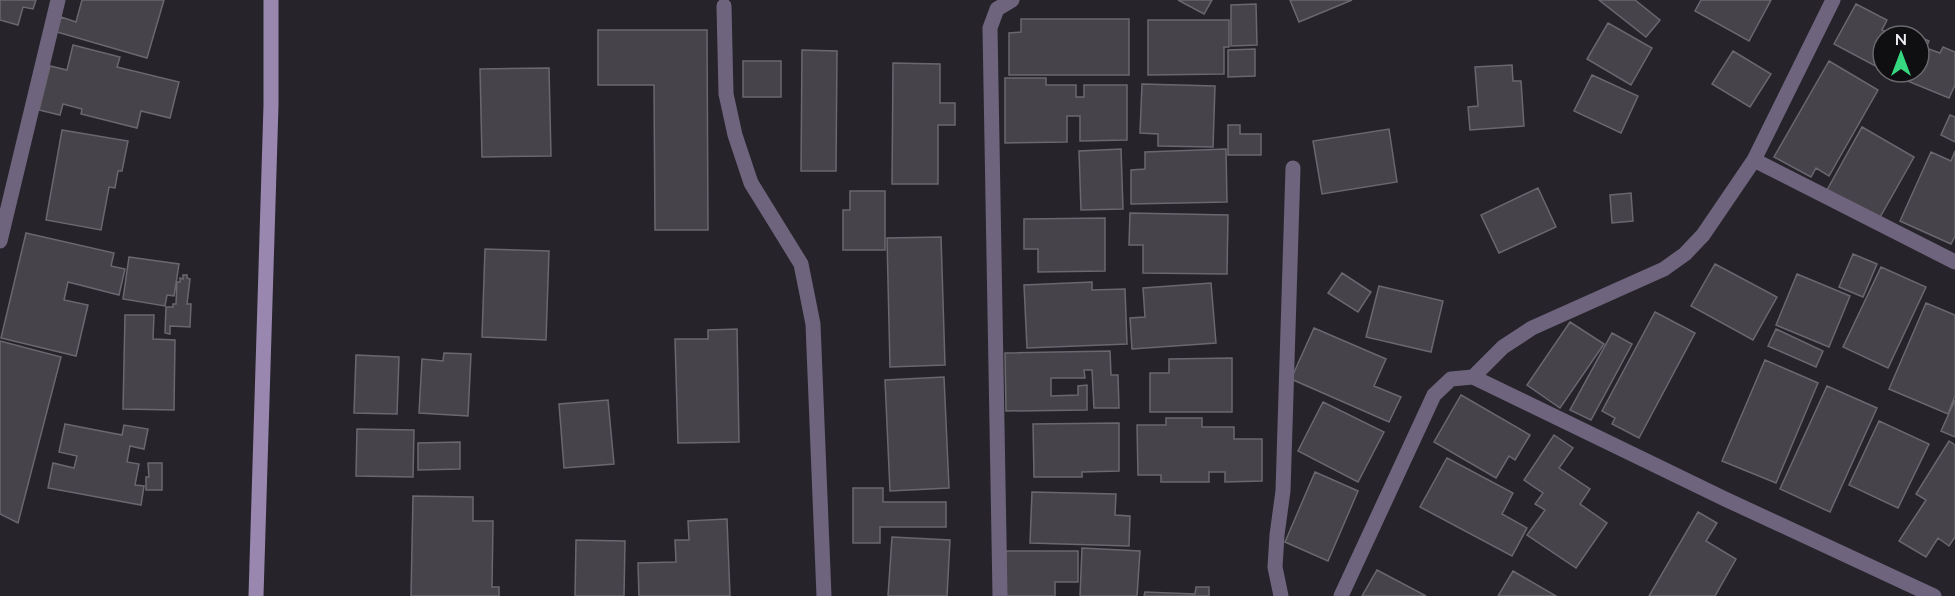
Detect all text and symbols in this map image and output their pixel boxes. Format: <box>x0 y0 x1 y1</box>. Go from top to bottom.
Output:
north arrow <box>1871 24 1931 84</box>
text: N <box>1895 29 1907 48</box>

